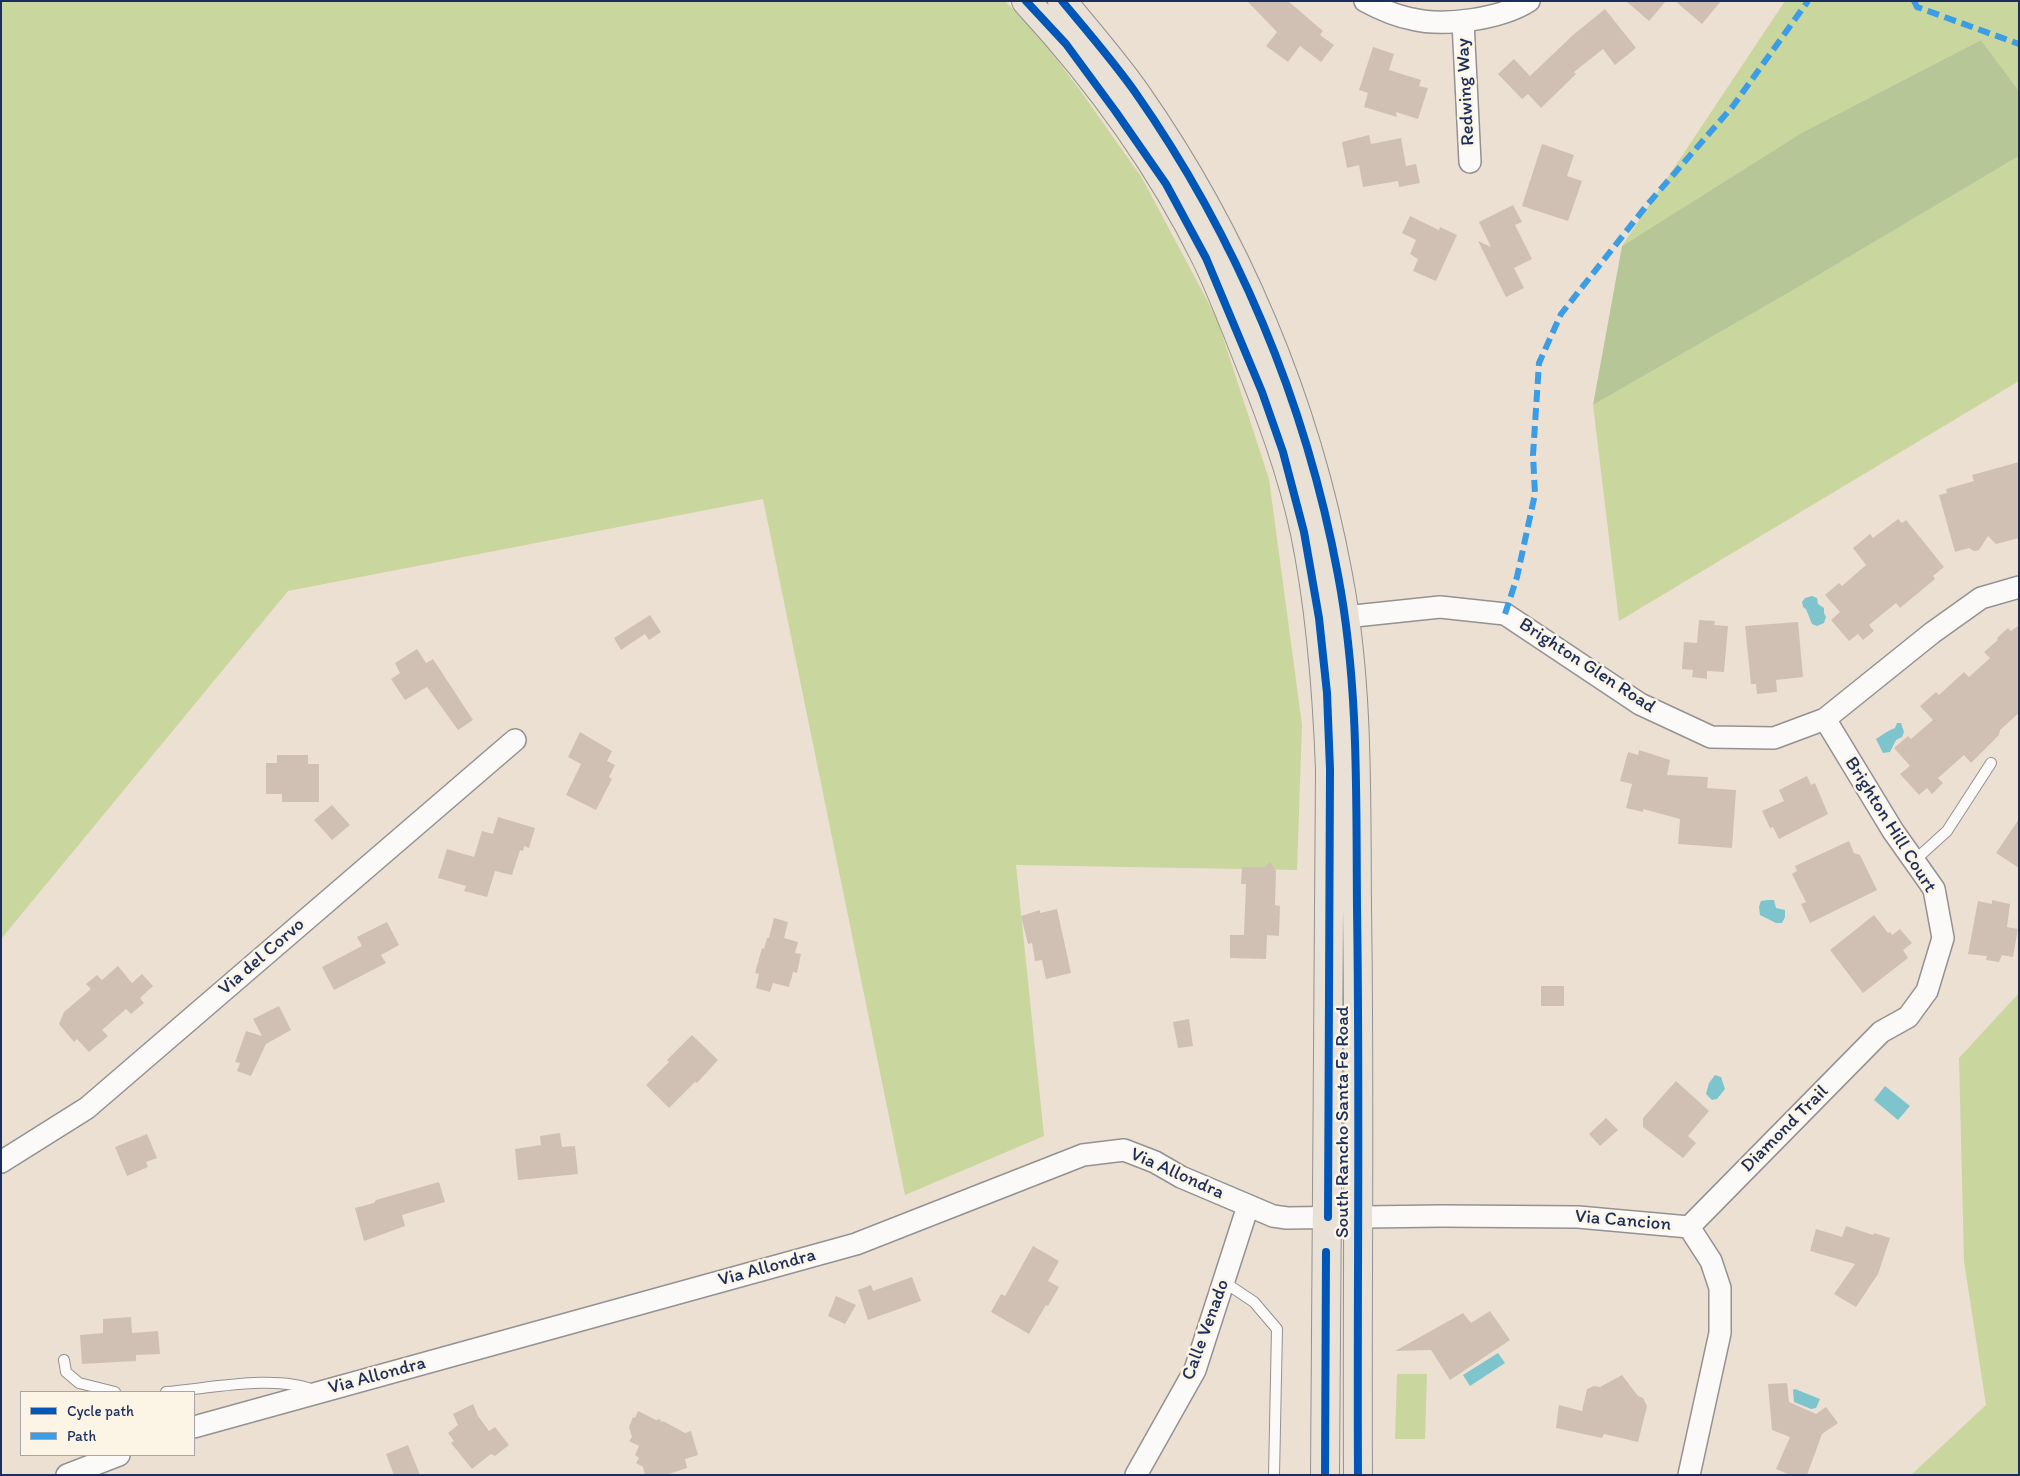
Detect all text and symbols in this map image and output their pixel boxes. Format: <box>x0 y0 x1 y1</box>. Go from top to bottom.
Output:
street label: Redwing Way <box>1452 38 1480 146</box>
street label: Brighton Glen Road <box>1514 613 1660 719</box>
street label: Brighton Hill Court <box>1839 753 1941 897</box>
street label: Via del Corvo <box>214 913 310 1001</box>
street label: South Rancho Santa Fe Road <box>1332 1006 1354 1238</box>
street label: Diamond Trail <box>1737 1081 1833 1177</box>
street label: Via Allondra <box>1127 1143 1227 1205</box>
street label: Via Cancion <box>1574 1205 1672 1237</box>
street label: Via Allondra <box>716 1244 818 1292</box>
street label: Calle Venado <box>1177 1277 1235 1383</box>
street label: Via Allondra <box>326 1352 428 1400</box>
legend <box>20 1391 195 1456</box>
text: Cycle path <box>67 1402 134 1420</box>
text: Path <box>67 1427 96 1445</box>

